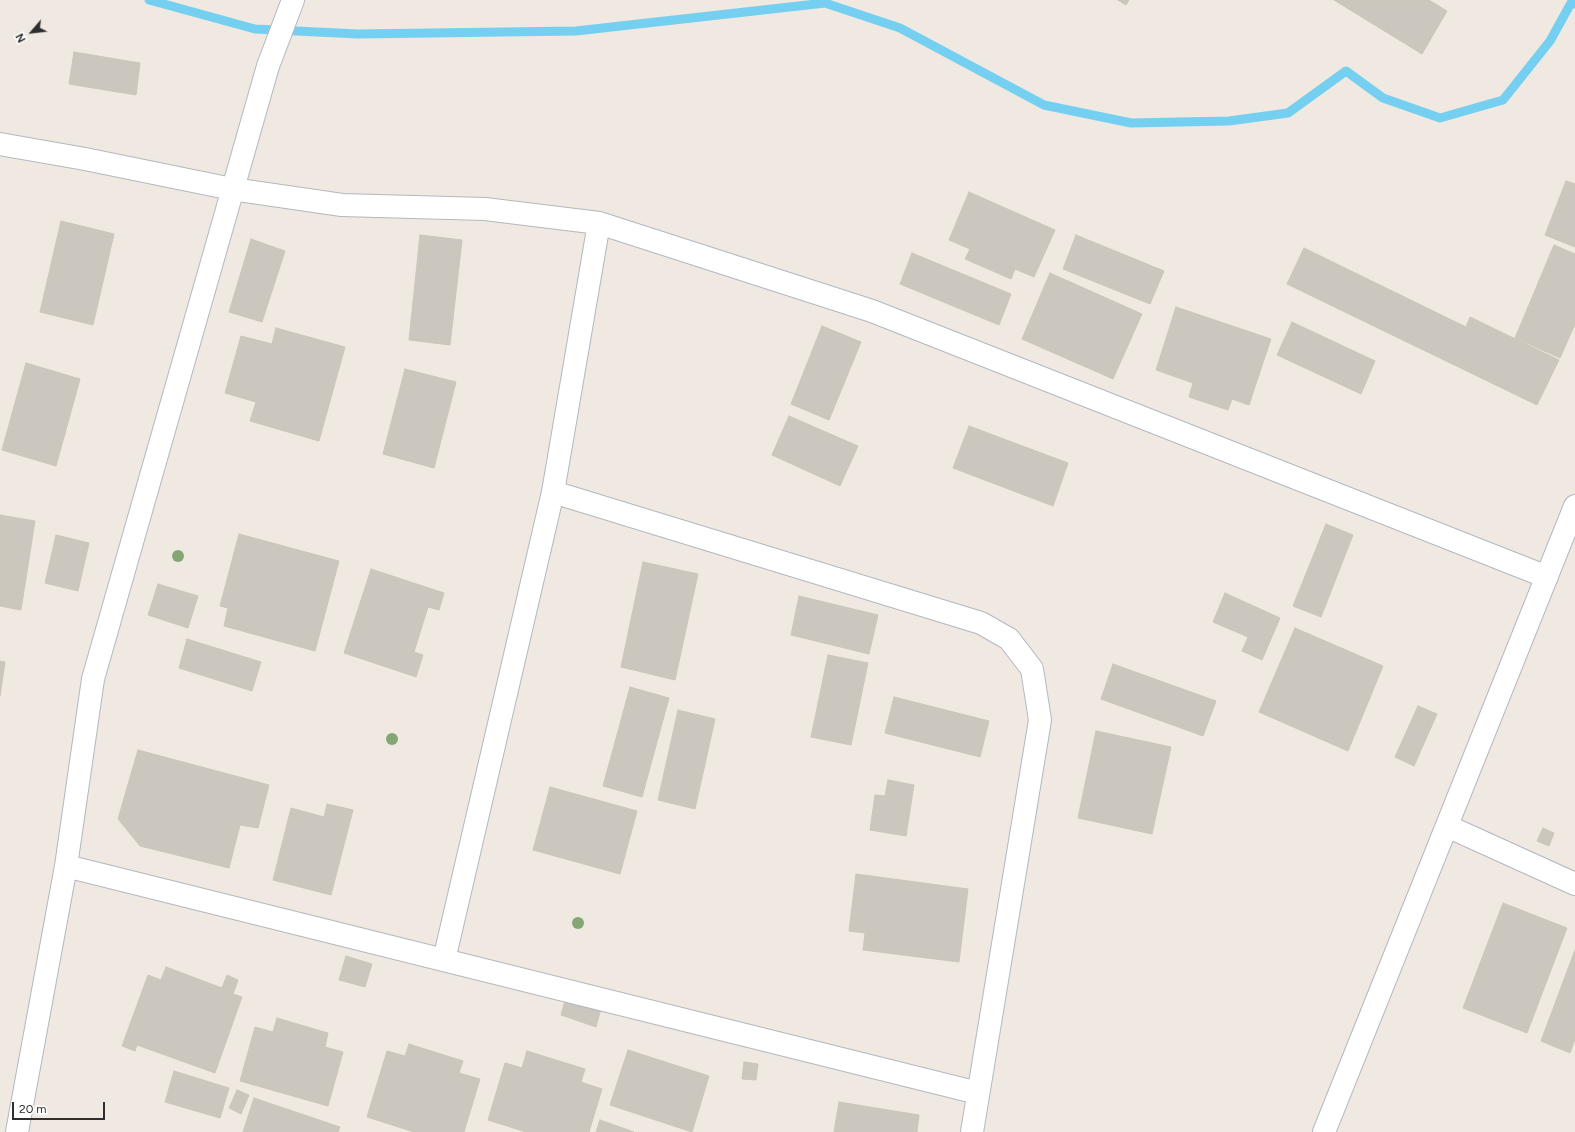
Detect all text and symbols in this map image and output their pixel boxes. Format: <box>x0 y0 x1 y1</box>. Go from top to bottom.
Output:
north arrow <box>12 12 52 52</box>
text: N <box>13 31 29 45</box>
scale bar <box>14 1094 107 1120</box>
text: 20 m <box>19 1102 47 1116</box>

